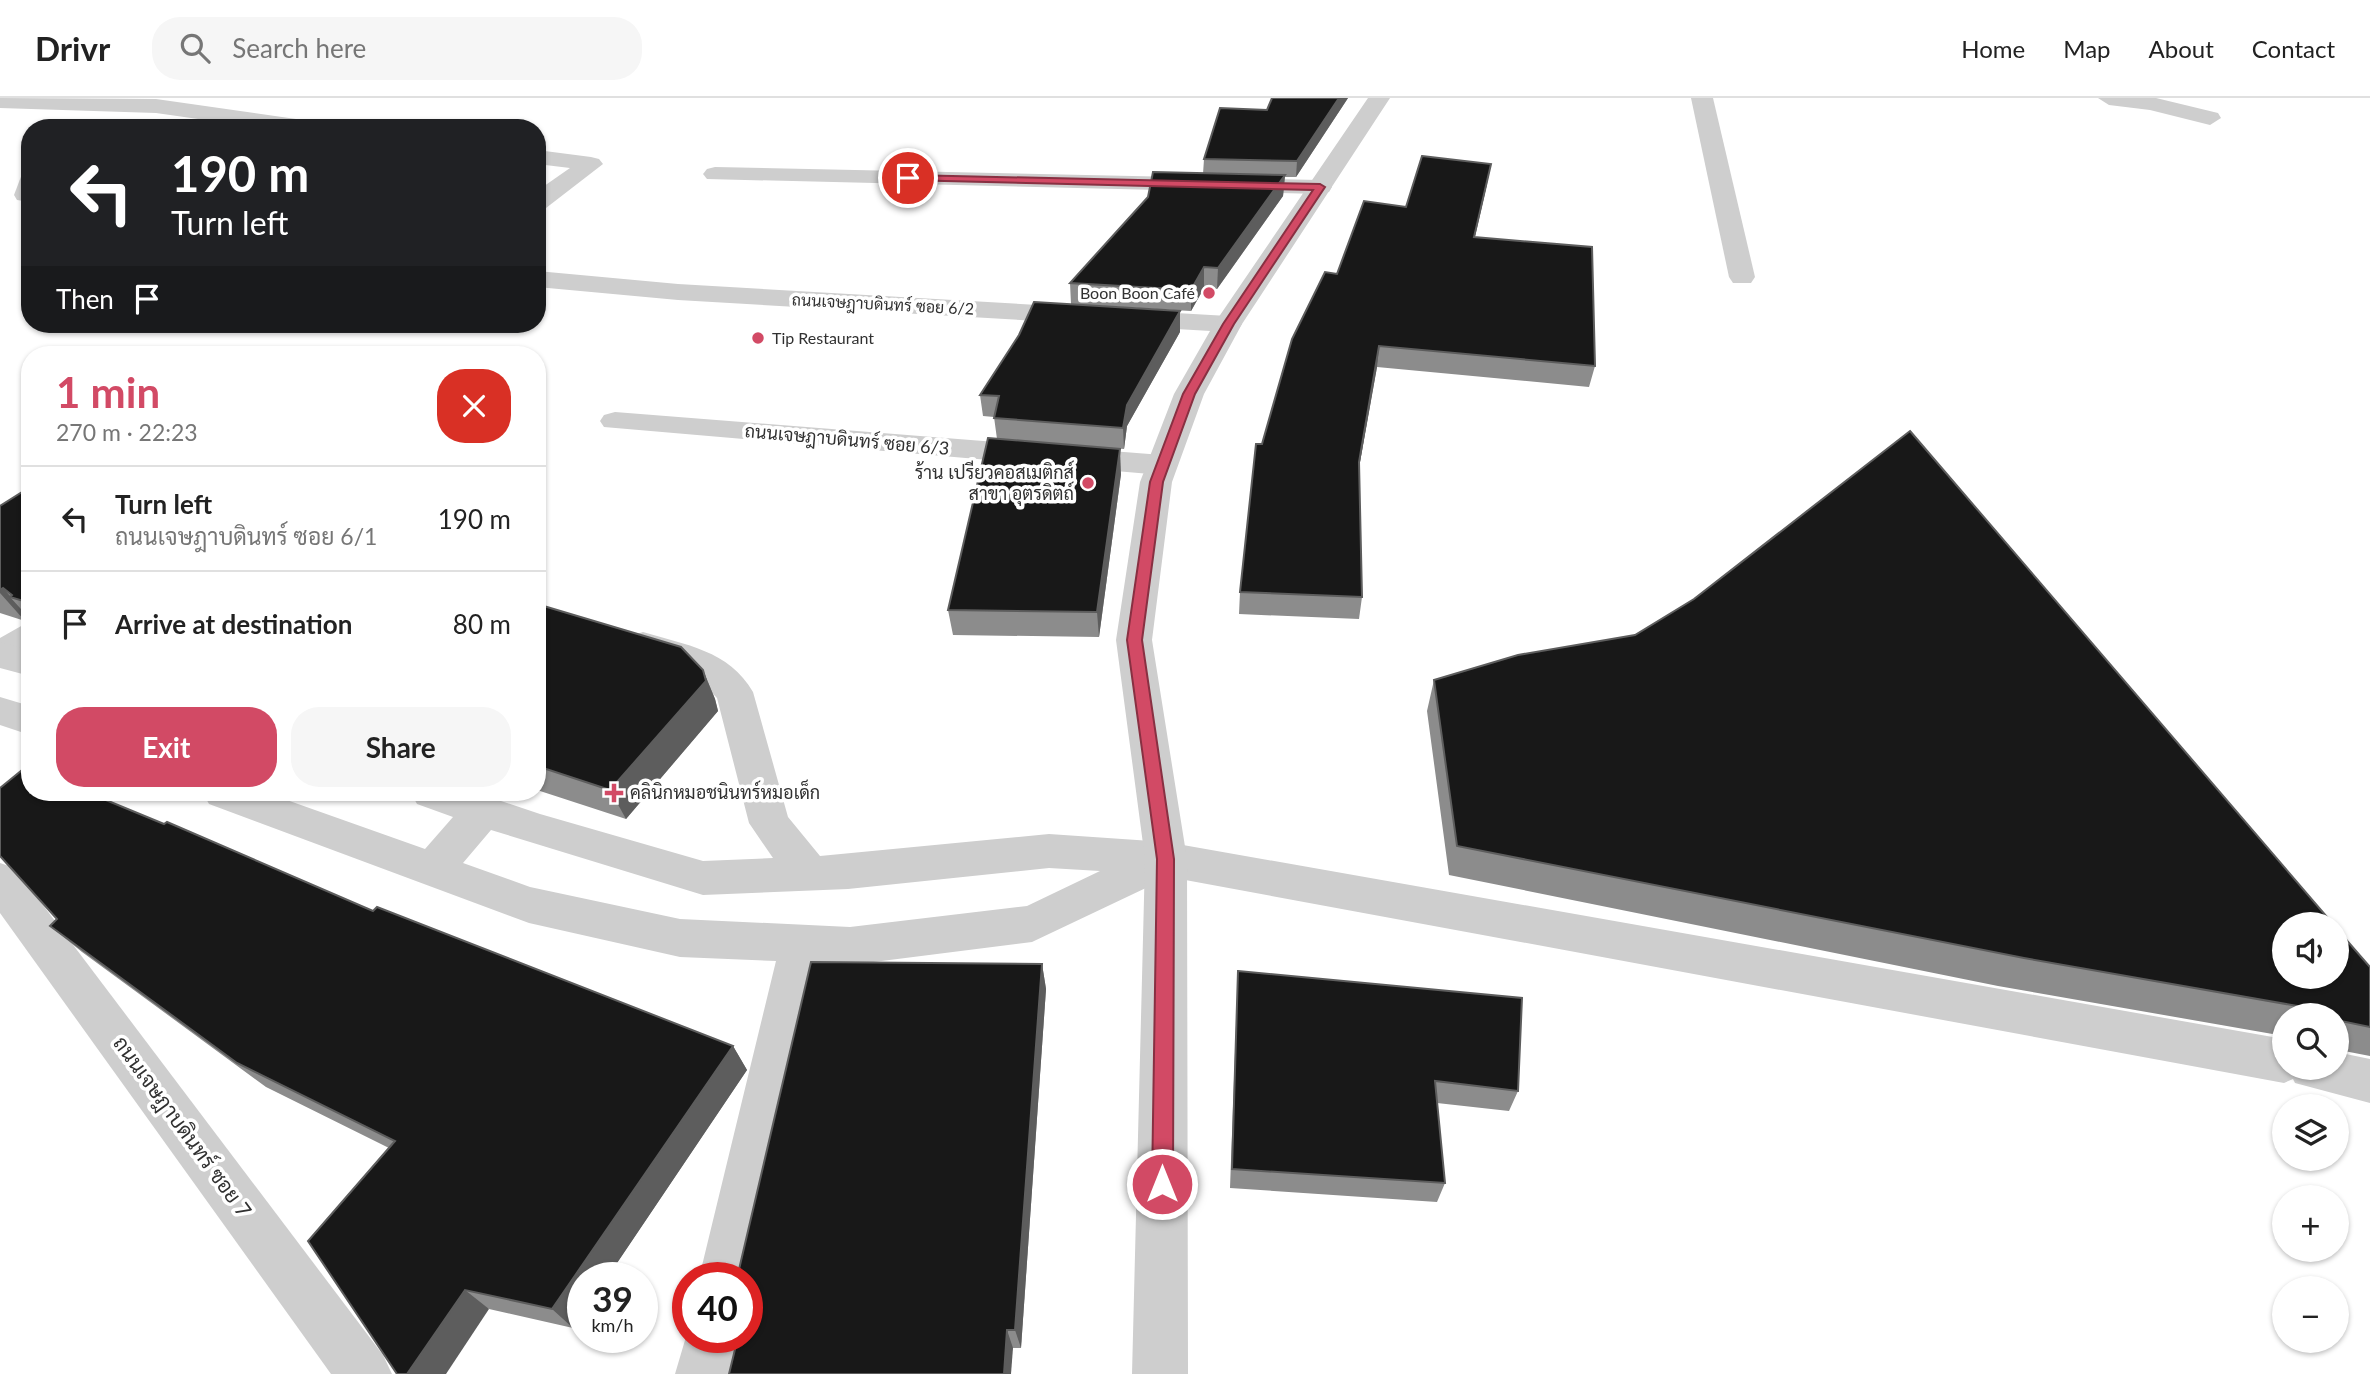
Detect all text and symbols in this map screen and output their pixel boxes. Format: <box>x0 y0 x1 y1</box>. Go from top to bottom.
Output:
search box <box>152 17 642 80</box>
text: Drivr <box>35 28 110 68</box>
icon: search <box>176 29 214 67</box>
text: Search here <box>232 32 366 64</box>
text: Home <box>1961 34 2025 63</box>
text: Map <box>2063 34 2111 63</box>
text: About <box>2149 34 2214 63</box>
text: Contact <box>2252 34 2335 63</box>
text: 190 m <box>171 144 309 202</box>
icon: left <box>56 147 147 238</box>
pin <box>878 148 938 208</box>
icon: arrive <box>889 159 927 197</box>
text: Turn left <box>171 203 288 242</box>
icon: arrive <box>128 280 166 318</box>
text: Then <box>56 283 114 315</box>
place label: Boon Boon Café <box>1080 283 1195 302</box>
marker: Boon Boon Café <box>1201 285 1217 301</box>
street label: ถนนเจษฎาบดินทร์ ซอย 6/2 <box>791 287 975 320</box>
place label: Tip Restaurant <box>772 328 874 347</box>
marker: Tip Restaurant <box>750 330 766 346</box>
text: 1 min <box>56 367 160 417</box>
button: close <box>437 369 511 443</box>
text: 270 m · 22:23 <box>56 418 198 446</box>
street label: ถนนเจษฎาบดินทร์ ซอย 6/3 <box>744 418 950 461</box>
place label: ร้าน เปรียวคอสเมติกส์ สาขา อุตรดิตถ์ <box>915 460 1074 506</box>
marker: ร้าน เปรียวคอสเมติกส์ สาขา อุตรดิตถ์ <box>1080 475 1096 491</box>
text: Turn left <box>115 488 212 520</box>
icon: left <box>56 500 94 538</box>
text: 190 m <box>438 503 511 535</box>
text: ถนนเจษฎาบดินทร์ ซอย 6/1 <box>115 522 377 550</box>
icon: arrive <box>56 605 94 643</box>
text: Arrive at destination <box>115 608 352 640</box>
text: 80 m <box>453 608 511 640</box>
button: Exit <box>56 707 277 787</box>
button: Share <box>291 707 511 787</box>
place label: คลินิกหมอชนินทร์หมอเด็ก <box>630 779 820 803</box>
marker: คลินิกหมอชนินทร์หมอเด็ก <box>604 783 624 803</box>
map controls <box>2272 912 2349 1353</box>
button: sound <box>2272 912 2349 989</box>
button: search <box>2272 1003 2349 1080</box>
street label: ถนนเจษฎาบดินทร์ ซอย 7 <box>107 1031 257 1223</box>
button: layers <box>2272 1094 2349 1171</box>
position arrow <box>1125 1147 1199 1221</box>
button: + <box>2272 1185 2349 1262</box>
speed limit sign: 40 <box>672 1262 763 1353</box>
button: − <box>2272 1276 2349 1353</box>
text: 39 <box>592 1277 633 1319</box>
text: km/h <box>591 1314 634 1336</box>

